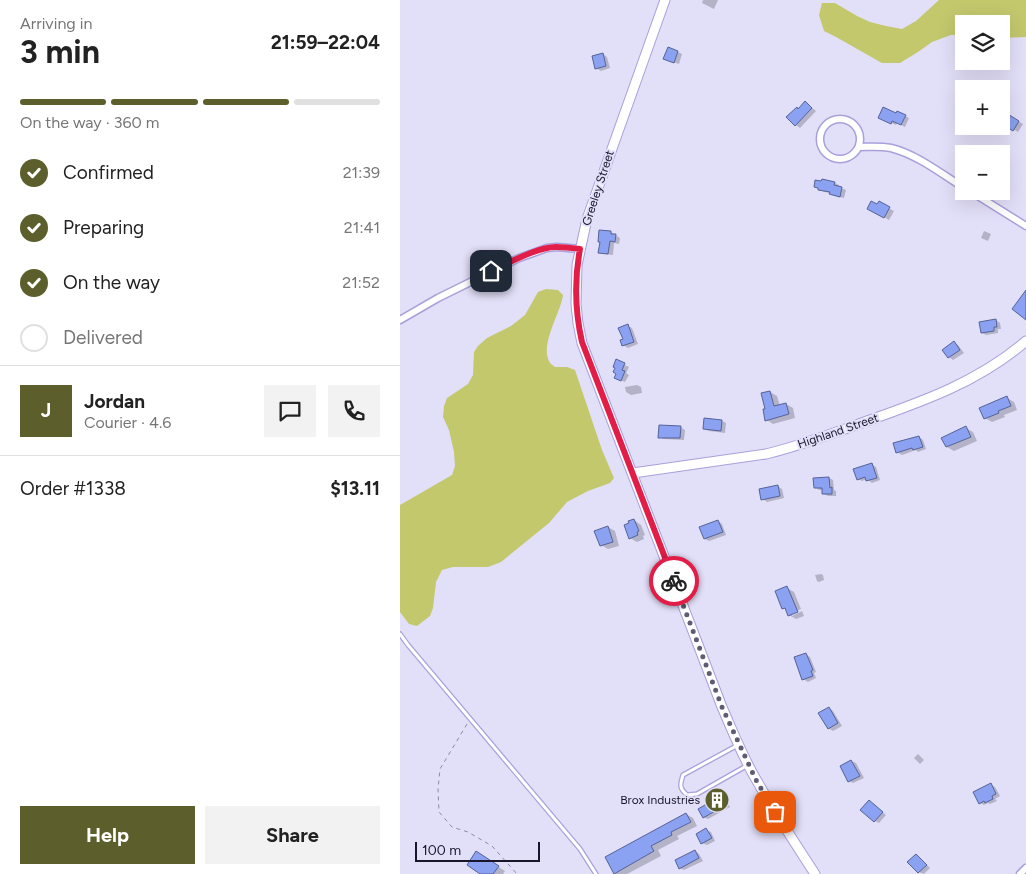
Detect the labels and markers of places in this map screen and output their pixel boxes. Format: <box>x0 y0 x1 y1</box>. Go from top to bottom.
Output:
pin <box>470 250 512 292</box>
building icon: Brox Industries <box>704 787 730 813</box>
pin <box>754 791 796 833</box>
place label: Brox Industries <box>620 793 700 807</box>

